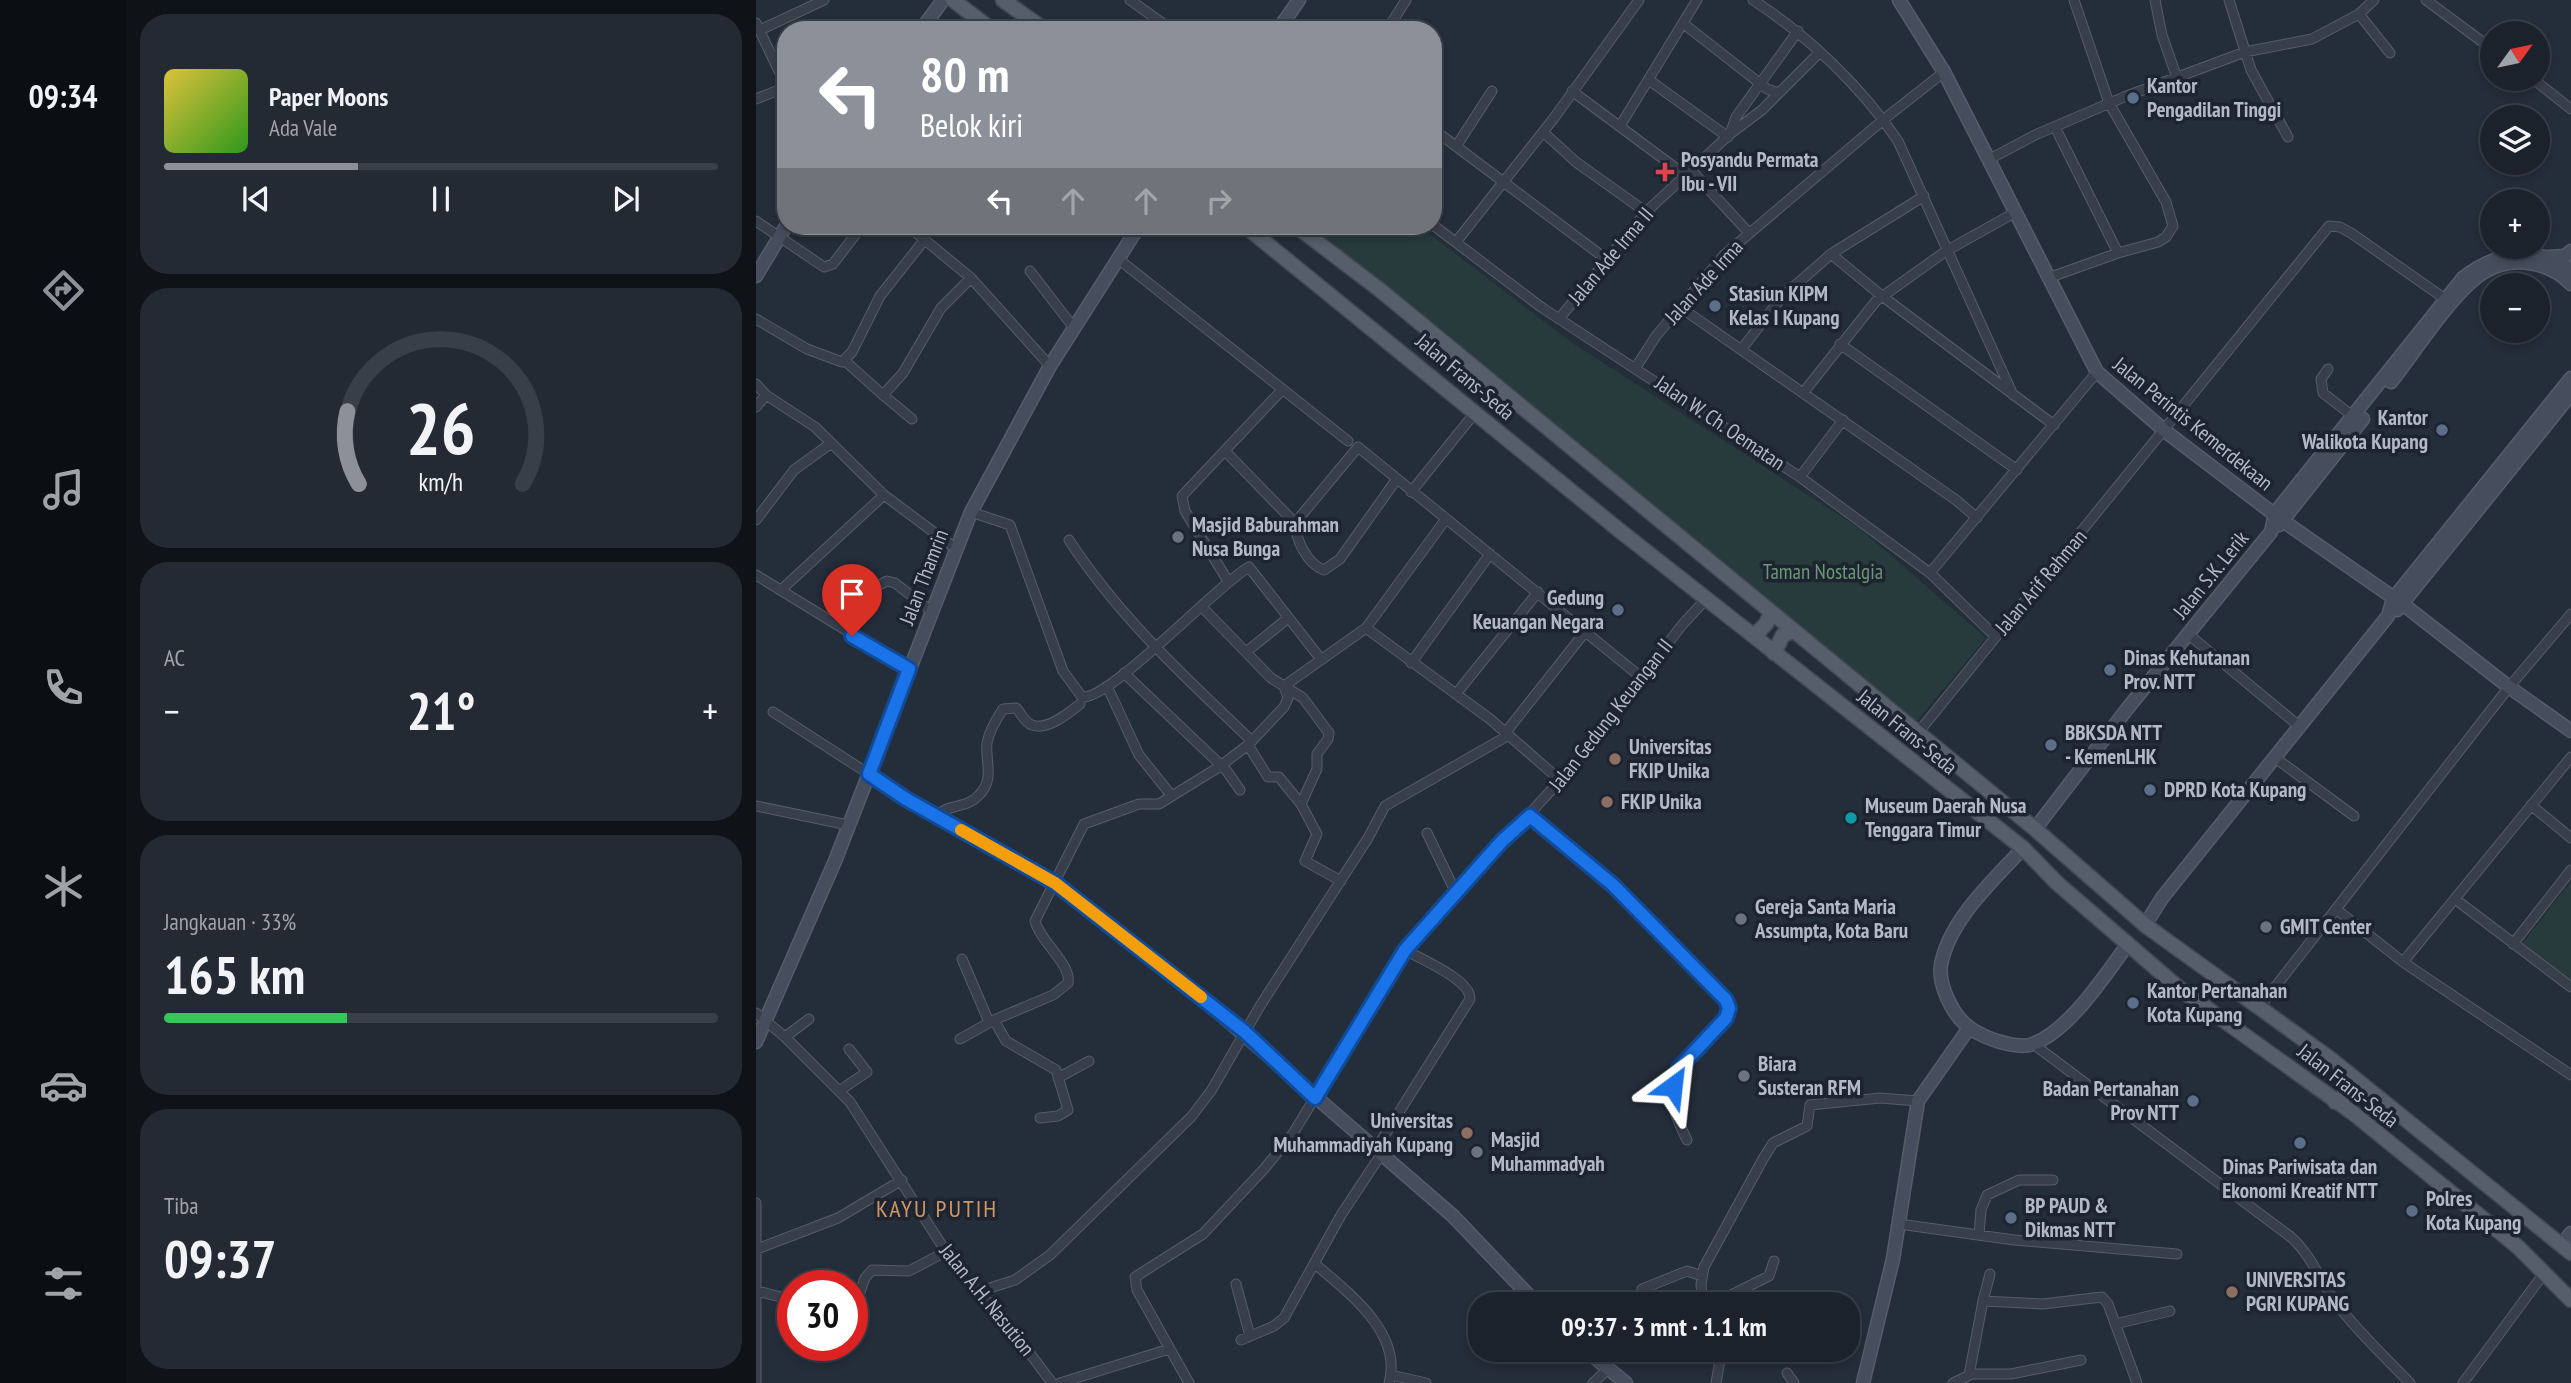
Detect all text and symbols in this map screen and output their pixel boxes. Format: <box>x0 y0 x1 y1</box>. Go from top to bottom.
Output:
north arrow <box>2480 21 2550 91</box>
map controls <box>2480 21 2550 343</box>
text: 80 m <box>920 42 1009 106</box>
icon: left <box>805 49 896 140</box>
place label: Kantor Pengadilan Tinggi <box>2147 72 2281 123</box>
text: 09:34 <box>28 75 98 117</box>
text: Paper Moons <box>269 80 388 113</box>
marker: Kantor Pengadilan Tinggi <box>2125 90 2141 106</box>
text: Belok kiri <box>920 104 1023 146</box>
button: layers <box>2480 105 2550 175</box>
text: Ada Vale <box>269 113 337 142</box>
place label: Posyandu Permata Ibu - VII <box>1681 146 1819 197</box>
marker: Posyandu Permata Ibu - VII <box>1655 162 1675 182</box>
icon: previous <box>237 180 275 218</box>
icon: pause <box>422 180 460 218</box>
icon: next <box>607 180 645 218</box>
icon: left <box>981 182 1019 220</box>
icon: ahead <box>1054 182 1092 220</box>
icon: ahead <box>1127 182 1165 220</box>
icon: right <box>1200 182 1238 220</box>
button: + <box>2480 189 2550 259</box>
street label: Jalan Ade Irma II <box>1561 201 1659 311</box>
street label: Jalan Ade Irma <box>1658 234 1749 330</box>
icon: directions <box>39 266 88 315</box>
button: − <box>2480 273 2550 343</box>
place label: Stasiun KIPM Kelas I Kupang <box>1729 280 1840 331</box>
marker: Stasiun KIPM Kelas I Kupang <box>1707 298 1723 314</box>
street label: Jalan Frans-Seda <box>1410 327 1520 426</box>
street label: Jalan Perintis Kemerdekaan <box>2107 350 2279 496</box>
street label: Jalan W. Ch. Oematan <box>1649 369 1790 476</box>
text: 26 <box>406 380 476 474</box>
place label: Kantor Walikota Kupang <box>2301 404 2429 455</box>
marker: Kantor Walikota Kupang <box>2434 422 2450 438</box>
icon: music <box>39 465 88 514</box>
text: km/h <box>419 465 463 497</box>
place label: Masjid Baburahman Nusa Bunga <box>1192 511 1339 562</box>
street label: Jalan Arif Rahman <box>1988 524 2092 641</box>
street label: Jalan Thamrin <box>893 525 954 629</box>
street label: Jalan S.K. Lerik <box>2166 525 2254 625</box>
marker: Masjid Baburahman Nusa Bunga <box>1170 529 1186 545</box>
park label: Taman Nostalgia <box>1763 558 1883 585</box>
pin <box>822 564 882 636</box>
icon: arrive <box>833 575 871 613</box>
place label: Gedung Keuangan Negara <box>1473 584 1604 635</box>
marker: Gedung Keuangan Negara <box>1610 602 1626 618</box>
street label: Jalan Gedung Keuangan II <box>1542 633 1679 797</box>
text: AC <box>164 643 185 672</box>
place label: Dinas Kehutanan Prov. NTT <box>2124 644 2250 695</box>
marker: Dinas Kehutanan Prov. NTT <box>2102 662 2118 678</box>
icon: phone <box>39 663 88 712</box>
text: 21° <box>407 677 475 744</box>
street label: Jalan Frans-Seda <box>1851 682 1963 780</box>
text: − <box>164 686 180 735</box>
text: + <box>702 686 718 735</box>
place label: BBKSDA NTT - KemenLHK <box>2065 719 2162 770</box>
place label: Universitas FKIP Unika <box>1629 733 1712 784</box>
marker: BBKSDA NTT - KemenLHK <box>2043 737 2059 753</box>
marker: Universitas FKIP Unika <box>1607 751 1623 767</box>
place label: DPRD Kota Kupang <box>2164 776 2306 803</box>
marker: DPRD Kota Kupang <box>2142 782 2158 798</box>
place label: FKIP Unika <box>1621 788 1702 815</box>
place label: Museum Daerah Nusa Tenggara Timur <box>1865 792 2027 843</box>
marker: FKIP Unika <box>1599 794 1615 810</box>
marker: Museum Daerah Nusa Tenggara Timur <box>1843 810 1859 826</box>
icon: climate <box>39 862 88 911</box>
place label: Gereja Santa Maria Assumpta, Kota Baru <box>1754 893 1908 944</box>
text: Jangkauan · 33% <box>164 907 296 936</box>
marker: Gereja Santa Maria Assumpta, Kota Baru <box>1733 911 1749 927</box>
place label: GMIT Center <box>2280 913 2372 940</box>
marker: GMIT Center <box>2258 919 2274 935</box>
text: 165 km <box>164 941 305 1008</box>
place label: Kantor Pertanahan Kota Kupang <box>2147 977 2287 1028</box>
marker: Kantor Pertanahan Kota Kupang <box>2125 995 2141 1011</box>
street label: Jalan Frans-Seda <box>2292 1037 2404 1133</box>
position arrow <box>1636 1049 1710 1123</box>
place label: Biara Susteran RFM <box>1758 1050 1861 1101</box>
icon: car <box>39 1061 88 1110</box>
marker: Biara Susteran RFM <box>1736 1068 1752 1084</box>
place label: Badan Pertanahan Prov NTT <box>2043 1075 2179 1126</box>
marker: Badan Pertanahan Prov NTT <box>2185 1093 2201 1109</box>
place label: Universitas Muhammadiyah Kupang <box>1273 1107 1453 1158</box>
marker: Universitas Muhammadiyah Kupang <box>1459 1125 1475 1141</box>
place label: Masjid Muhammadyah <box>1491 1126 1605 1177</box>
marker: Dinas Pariwisata dan Ekonomi Kreatif NTT <box>2292 1135 2308 1151</box>
marker: Masjid Muhammadyah <box>1469 1144 1485 1160</box>
place label: Dinas Pariwisata dan Ekonomi Kreatif NTT <box>2222 1153 2378 1204</box>
place label: Polres Kota Kupang <box>2426 1185 2521 1236</box>
text: Tiba <box>164 1191 198 1220</box>
place label: BP PAUD & Dikmas NTT <box>2025 1192 2116 1243</box>
district label: KAYU PUTIH <box>876 1193 998 1224</box>
marker: Polres Kota Kupang <box>2404 1203 2420 1219</box>
marker: BP PAUD & Dikmas NTT <box>2003 1210 2019 1226</box>
text: 09:37 <box>164 1225 276 1292</box>
street label: Jalan A.H. Nasution <box>933 1237 1041 1361</box>
icon: filters <box>39 1259 88 1308</box>
place label: UNIVERSITAS PGRI KUPANG <box>2246 1266 2349 1317</box>
speed limit sign: 30 <box>777 1270 868 1361</box>
marker: UNIVERSITAS PGRI KUPANG <box>2224 1284 2240 1300</box>
text: 09:37 · 3 mnt · 1.1 km <box>1561 1310 1767 1343</box>

